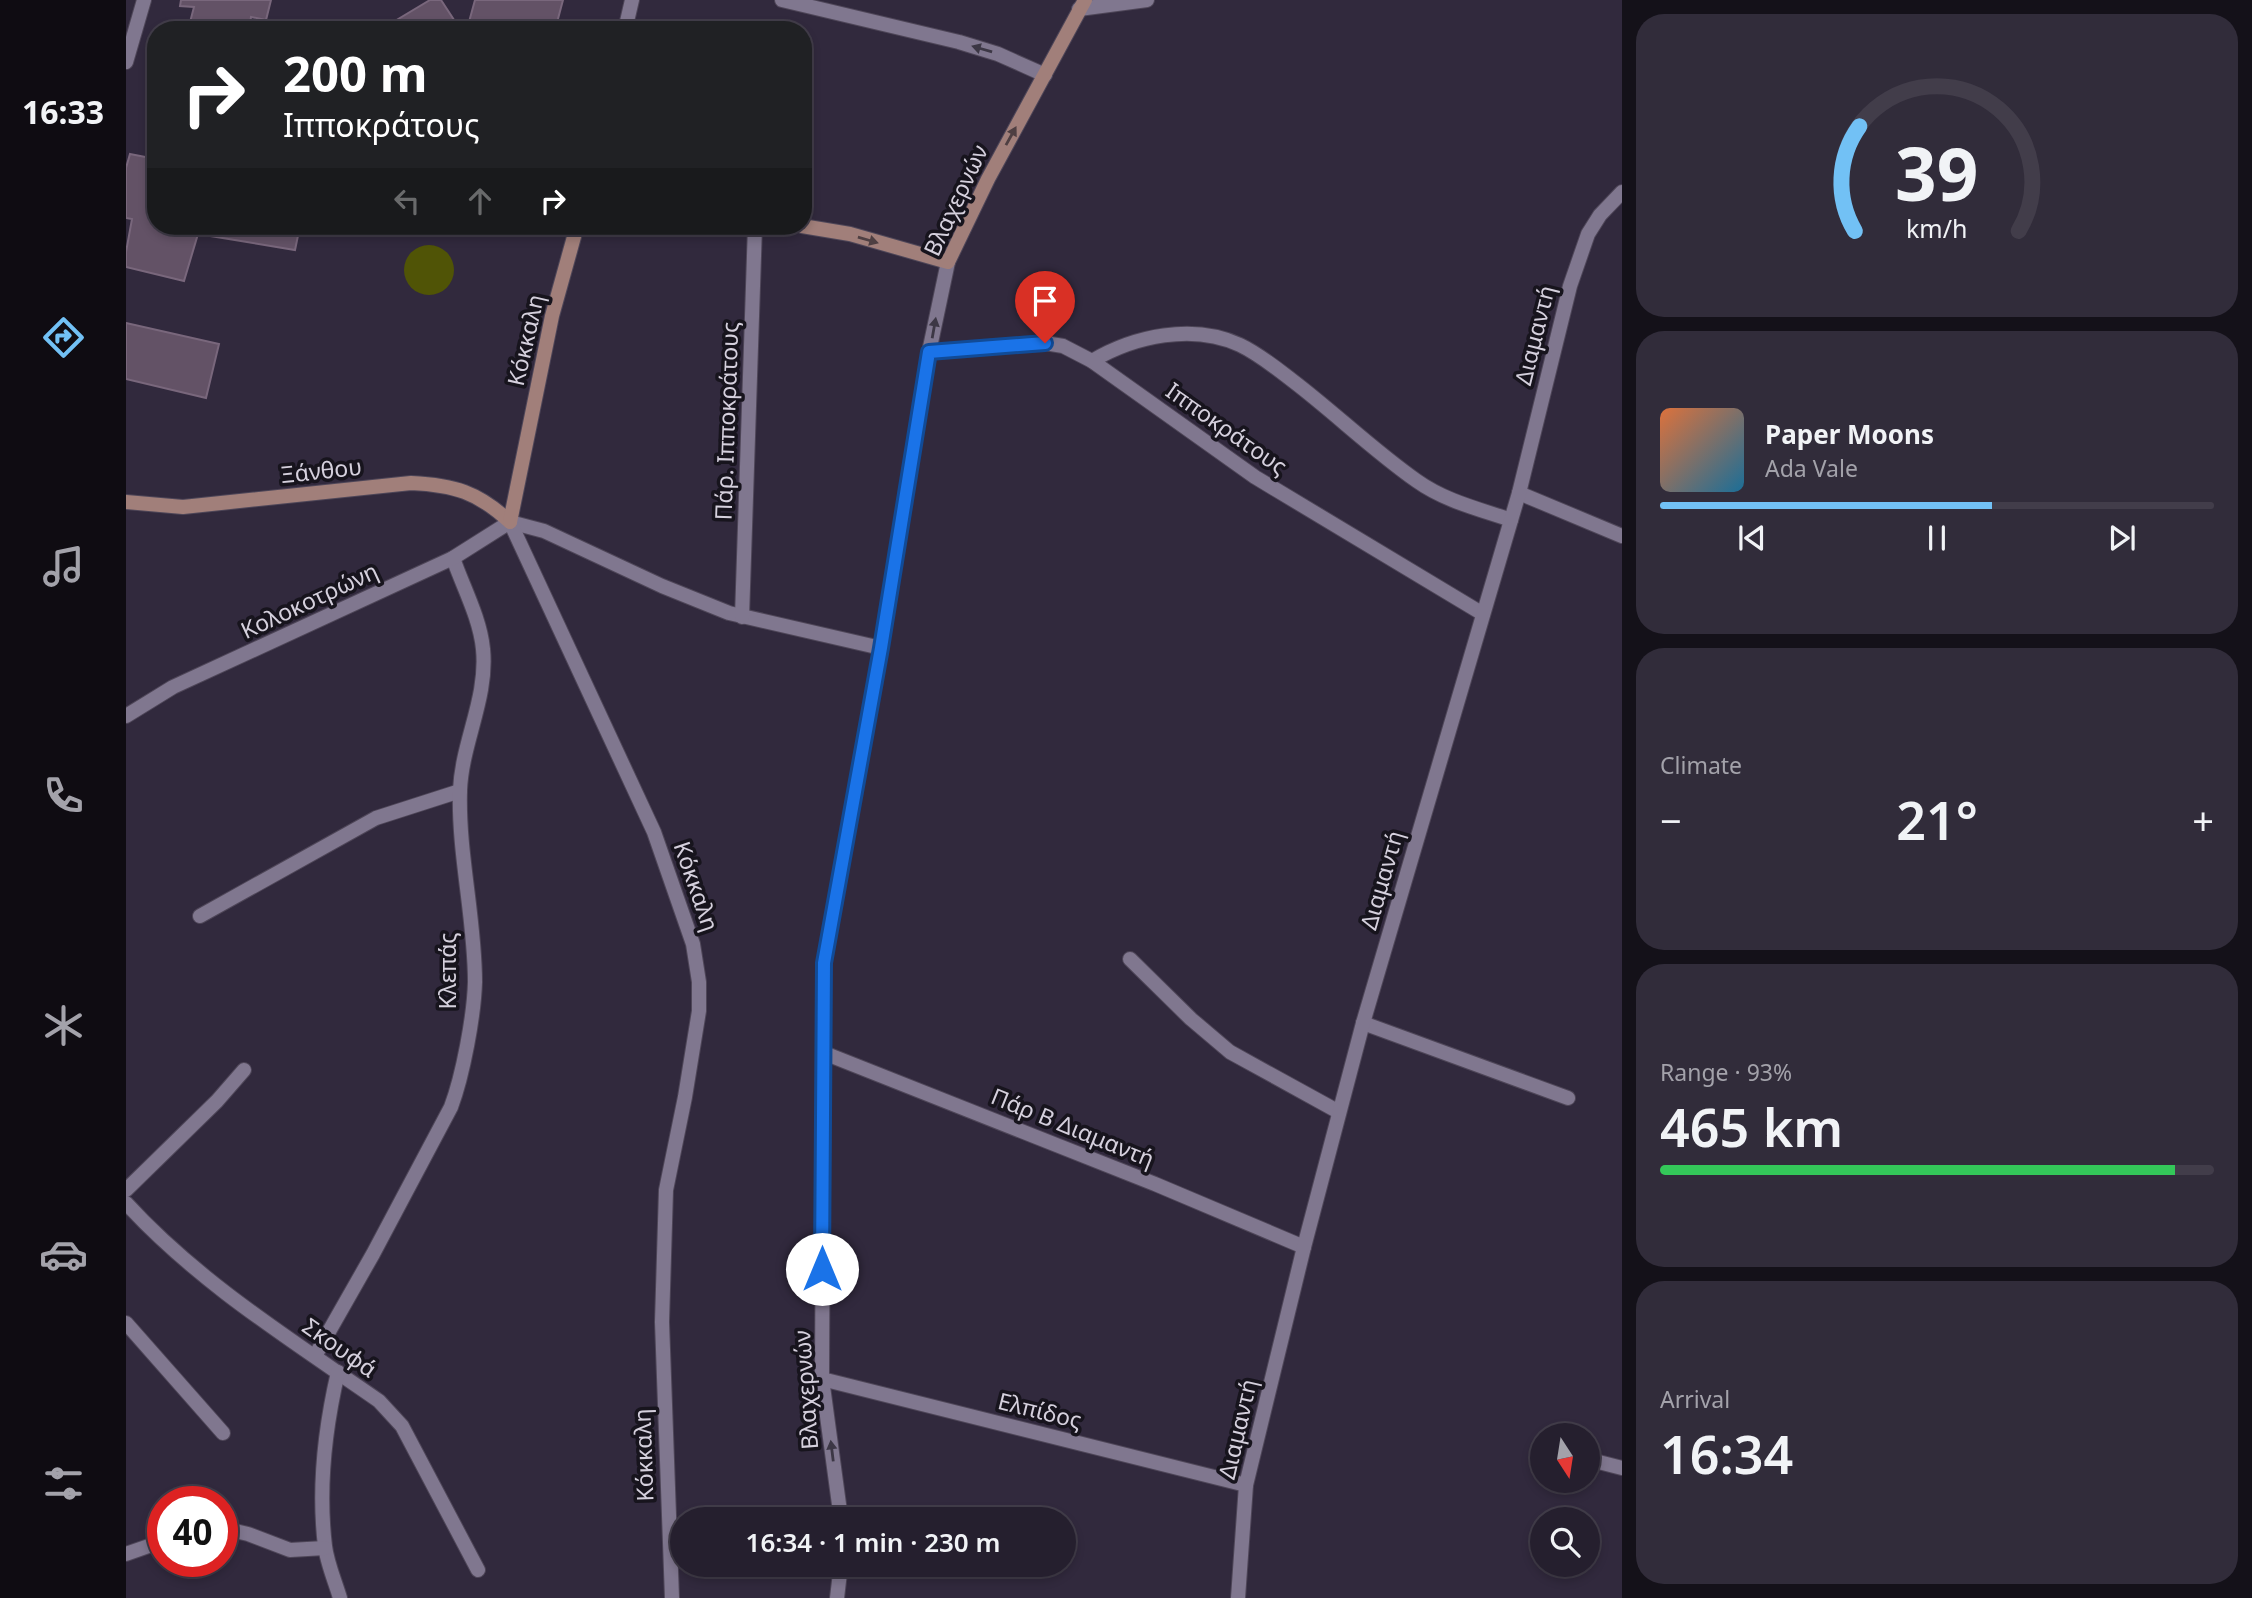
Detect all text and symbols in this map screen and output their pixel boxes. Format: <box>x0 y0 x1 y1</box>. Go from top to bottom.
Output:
text: 200 m <box>283 40 428 106</box>
one-way arrow <box>971 43 992 53</box>
icon: right <box>168 49 259 140</box>
text: 16:33 <box>22 90 104 133</box>
text: Ιπποκράτους <box>283 103 480 146</box>
text: 39 <box>1895 124 1979 223</box>
one-way arrow <box>1005 126 1017 146</box>
street label: Βλαχερνών <box>915 139 995 261</box>
icon: left <box>388 182 426 220</box>
icon: ahead <box>461 182 499 220</box>
icon: right <box>534 182 572 220</box>
text: km/h <box>1906 211 1968 245</box>
one-way arrow <box>858 235 879 245</box>
pin <box>1015 271 1075 343</box>
icon: arrive <box>1026 282 1064 320</box>
street label: Διαμαντή <box>1506 282 1562 388</box>
street label: Κόκκαλη <box>499 291 551 389</box>
icon: directions <box>39 313 88 362</box>
one-way arrow <box>928 316 939 338</box>
street label: Πάρ. Ιπποκράτους <box>707 321 745 521</box>
street label: Ιπποκράτους <box>1160 374 1294 482</box>
text: Paper Moons <box>1765 416 1934 452</box>
street label: Ξάνθου <box>279 450 363 490</box>
text: Ada Vale <box>1765 452 1858 484</box>
icon: previous <box>1733 519 1771 557</box>
icon: pause <box>1918 519 1956 557</box>
icon: next <box>2103 519 2141 557</box>
icon: music <box>39 542 88 591</box>
street label: Κολοκοτρώνη <box>235 554 383 646</box>
text: Climate <box>1660 749 1742 781</box>
icon: phone <box>39 771 88 820</box>
text: 21° <box>1896 784 1978 855</box>
text: − <box>1660 794 1682 846</box>
text: + <box>2192 794 2214 846</box>
street label: Διαμαντή <box>1352 827 1410 933</box>
street label: Κόκκαλη <box>667 837 727 935</box>
street label: Κλεπάς <box>431 932 463 1010</box>
icon: climate <box>39 1001 88 1050</box>
text: Range · 93% <box>1660 1056 1792 1088</box>
street label: Πάρ Β Διαμαντή <box>987 1080 1159 1174</box>
text: 465 km <box>1660 1091 1843 1162</box>
icon: car <box>39 1230 88 1279</box>
position arrow <box>785 1232 859 1306</box>
street label: Σκουφά <box>296 1310 384 1384</box>
street label: Βλαχερνών <box>785 1329 825 1451</box>
street label: Διαμαντή <box>1210 1376 1264 1482</box>
text: Arrival <box>1660 1383 1730 1415</box>
street label: Ελπίδος <box>995 1384 1085 1436</box>
street label: Κόκκαλη <box>625 1408 661 1502</box>
text: 16:34 <box>1660 1418 1793 1489</box>
north arrow <box>1530 1423 1600 1493</box>
map controls <box>1530 1423 1600 1577</box>
one-way arrow <box>827 1440 838 1462</box>
icon: filters <box>39 1459 88 1508</box>
speed limit sign: 40 <box>147 1486 238 1577</box>
button: search <box>1530 1507 1600 1577</box>
text: 16:34 · 1 min · 230 m <box>746 1524 1000 1560</box>

